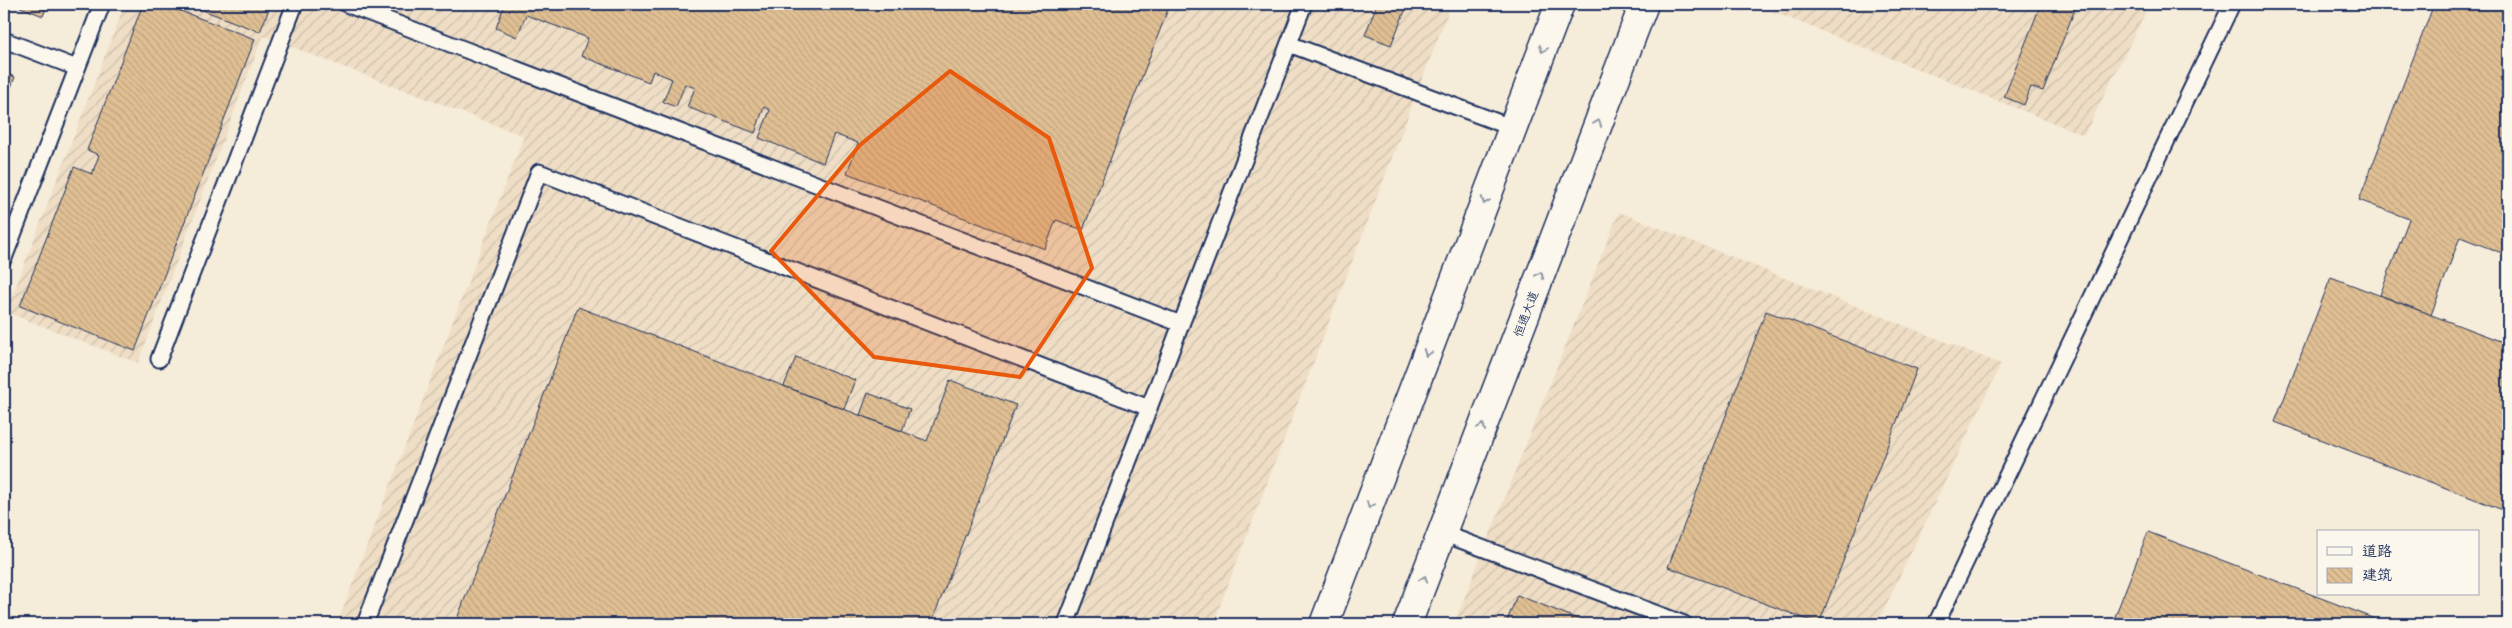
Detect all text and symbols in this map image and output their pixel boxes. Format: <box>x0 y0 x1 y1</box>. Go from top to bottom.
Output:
one-way arrow <box>1539 45 1549 53</box>
one-way arrow <box>1592 119 1603 128</box>
one-way arrow <box>1481 196 1491 205</box>
one-way arrow <box>1534 271 1544 280</box>
street label: 恒通大道 <box>1509 288 1544 340</box>
one-way arrow <box>1423 348 1434 357</box>
one-way arrow <box>1476 423 1486 432</box>
one-way arrow <box>1366 500 1376 509</box>
legend <box>2317 530 2480 596</box>
text: 道路 <box>2362 540 2392 564</box>
text: 建筑 <box>2362 564 2392 588</box>
one-way arrow <box>1418 575 1428 584</box>

